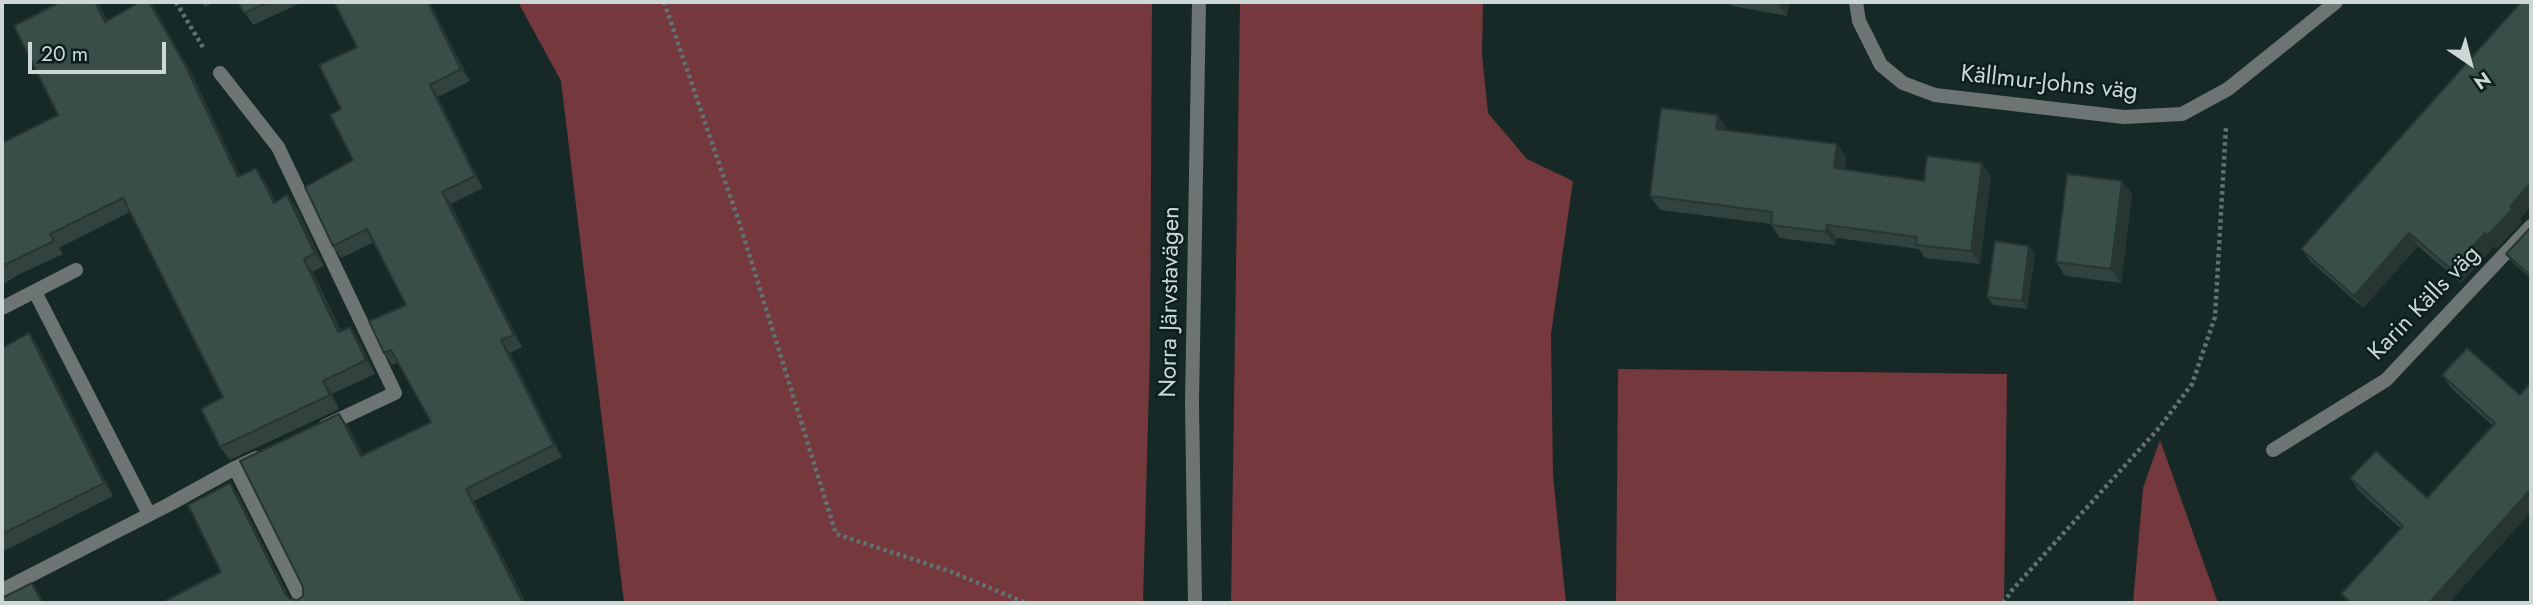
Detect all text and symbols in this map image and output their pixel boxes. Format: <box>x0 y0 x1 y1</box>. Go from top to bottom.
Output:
scale bar <box>32 28 170 72</box>
north arrow <box>2435 28 2505 98</box>
text: 20 m <box>41 39 88 69</box>
street label: Källmur-Johns väg <box>1959 60 2139 108</box>
text: N <box>2468 65 2496 96</box>
street label: Norra Järvstavägen <box>1155 206 1187 398</box>
street label: Karin Källs väg <box>2363 241 2487 367</box>

